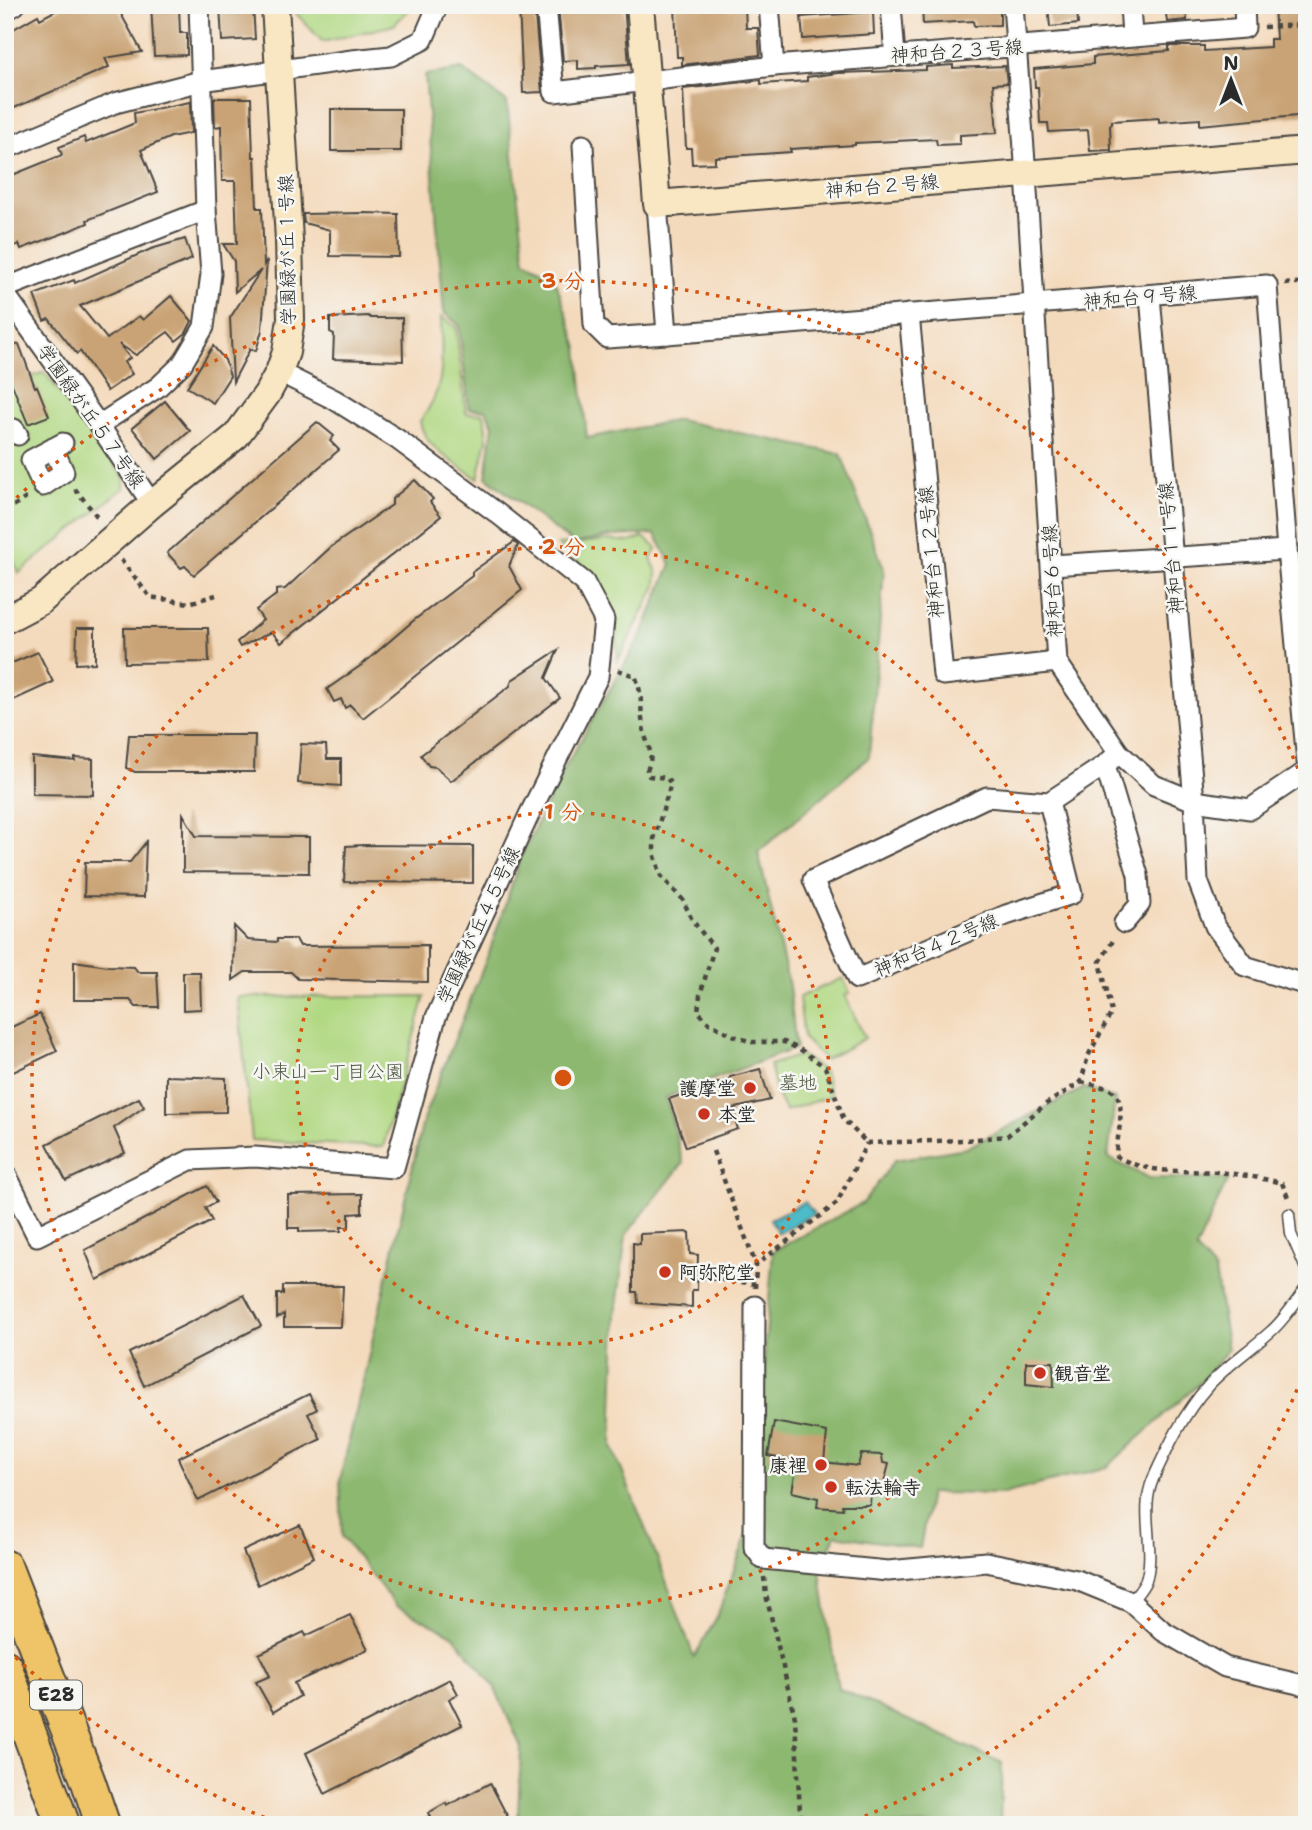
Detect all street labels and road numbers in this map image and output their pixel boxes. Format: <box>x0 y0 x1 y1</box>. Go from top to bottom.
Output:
street label: 神和台２３号線 <box>890 34 1024 68</box>
street label: 神和台２号線 <box>824 169 940 203</box>
street label: 学園緑が丘１号線 <box>273 174 301 326</box>
street label: 神和台９号線 <box>1082 280 1198 314</box>
street label: 学園緑が丘５７号線 <box>32 339 150 493</box>
street label: 神和台１１号線 <box>1153 481 1189 615</box>
street label: 神和台１２号線 <box>913 485 949 619</box>
street label: 神和台６号線 <box>1037 523 1067 639</box>
street label: 学園緑が丘４５号線 <box>431 842 525 1008</box>
street label: 神和台４２号線 <box>870 908 1002 982</box>
road number: E28 <box>30 1680 82 1710</box>

